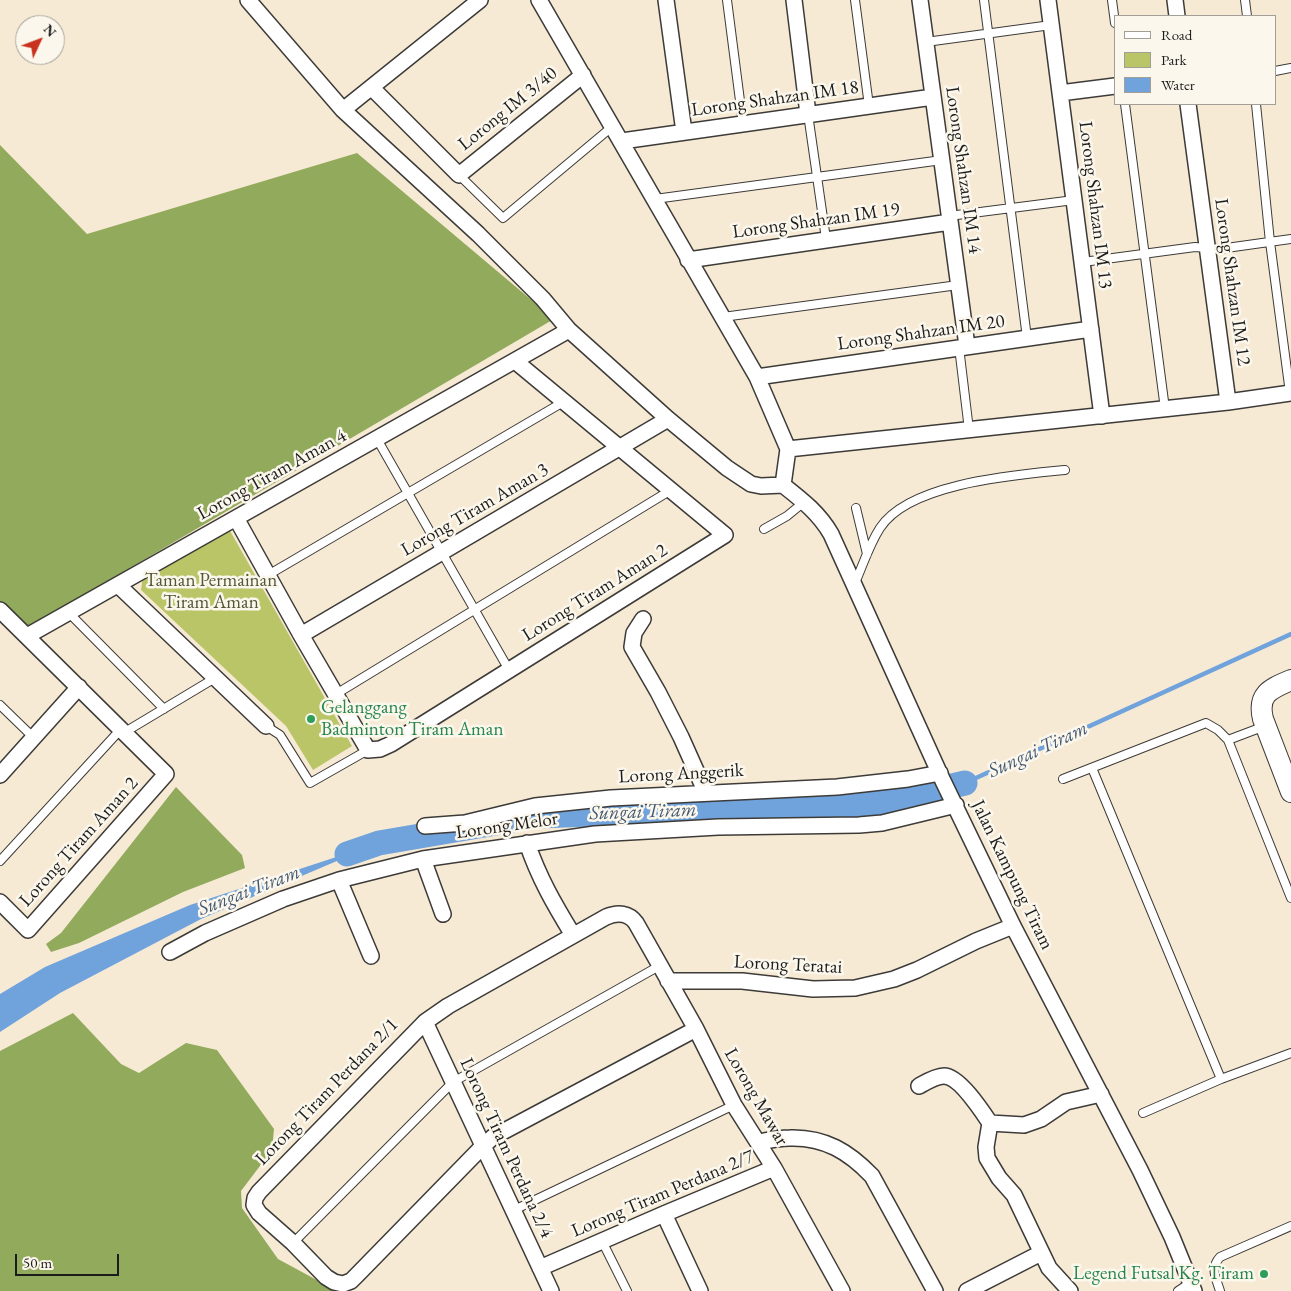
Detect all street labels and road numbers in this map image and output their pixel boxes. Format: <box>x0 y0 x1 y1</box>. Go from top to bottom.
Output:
street label: Lorong IM 3/40 <box>454 62 562 156</box>
street label: Lorong Shahzan IM 18 <box>690 76 860 122</box>
street label: Lorong Shahzan IM 14 <box>940 85 986 255</box>
street label: Lorong Shahzan IM 13 <box>1073 120 1117 290</box>
street label: Lorong Shahzan IM 12 <box>1209 197 1255 367</box>
street label: Lorong Shahzan IM 19 <box>731 198 901 244</box>
street label: Lorong Shahzan IM 20 <box>836 310 1006 356</box>
street label: Lorong Tiram Aman 4 <box>194 425 350 525</box>
street label: Lorong Tiram Aman 3 <box>397 458 553 562</box>
street label: Lorong Tiram Aman 2 <box>518 539 672 647</box>
street label: Lorong Anggerik <box>618 759 744 789</box>
street label: Lorong Tiram Aman 2 <box>15 772 143 912</box>
street label: Jalan Kampung Tiram <box>966 797 1058 953</box>
street label: Lorong Melor <box>455 808 559 844</box>
street label: Lorong Teratai <box>733 951 843 979</box>
street label: Lorong Tiram Perdana 2/1 <box>251 1014 403 1170</box>
street label: Lorong Mawar <box>719 1044 793 1150</box>
street label: Lorong Tiram Perdana 2/4 <box>454 1054 558 1242</box>
street label: Lorong Tiram Perdana 2/7 <box>568 1145 758 1243</box>

